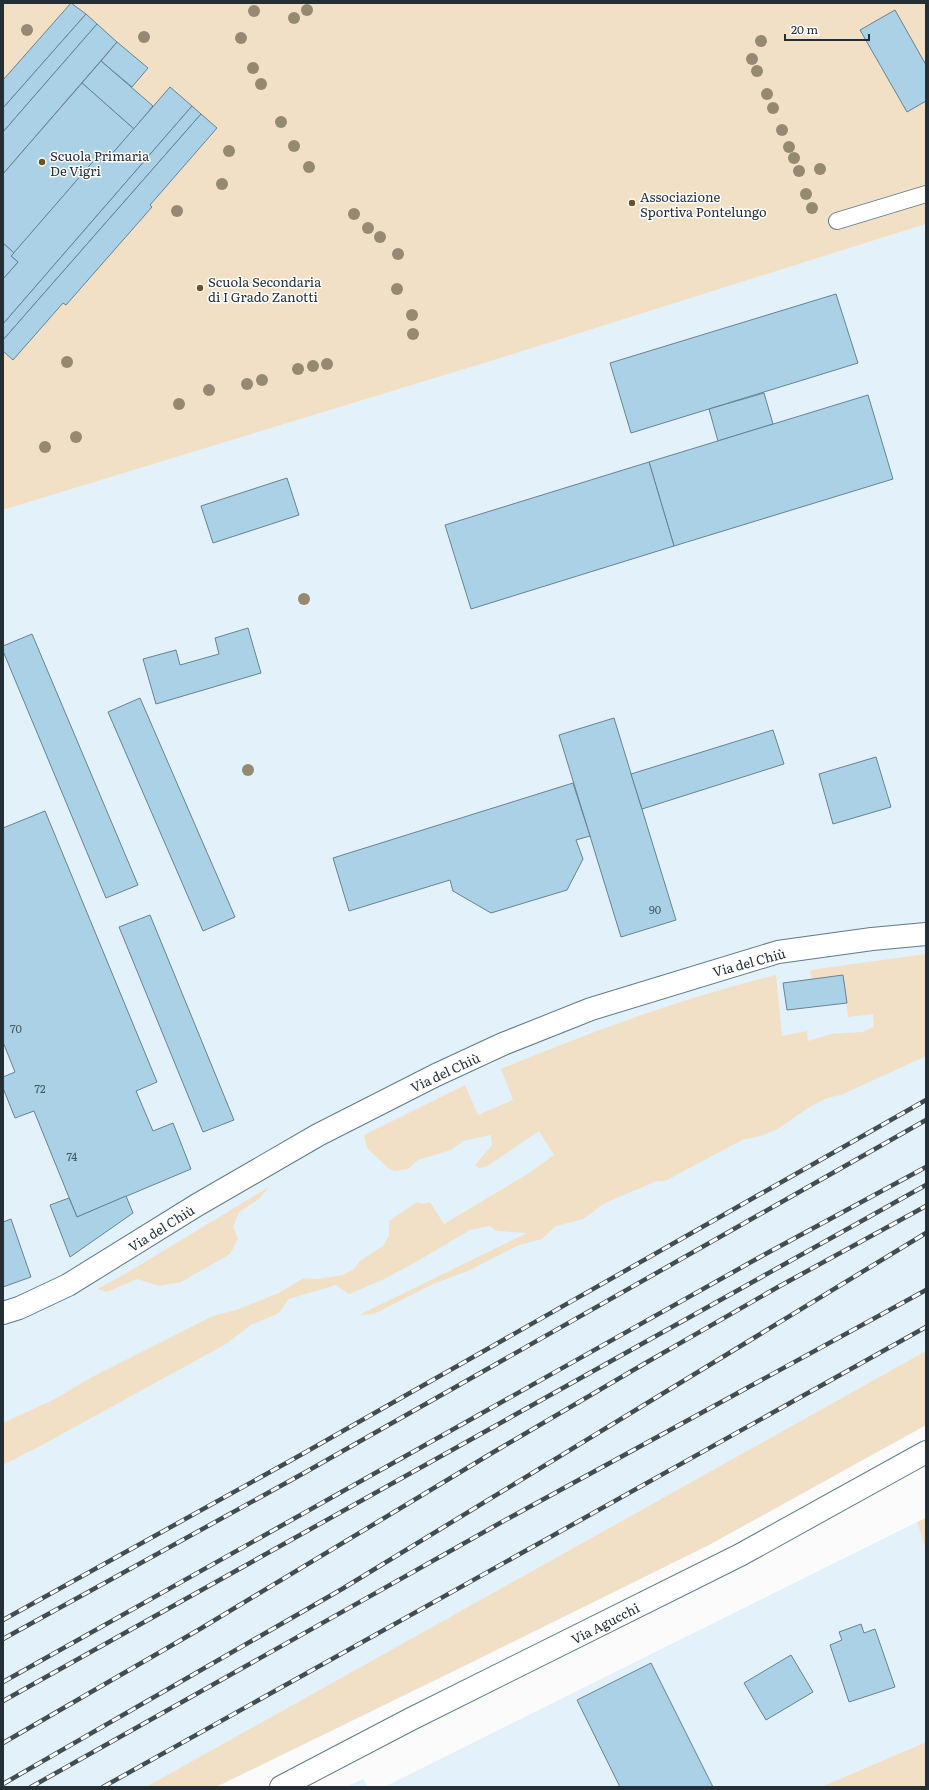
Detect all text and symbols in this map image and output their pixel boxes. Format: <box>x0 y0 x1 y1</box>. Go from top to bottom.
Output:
scale bar <box>785 16 869 42</box>
text: 20 m <box>791 20 818 38</box>
place label: Scuola Primaria De Vigri <box>50 146 149 180</box>
marker: Scuola Primaria De Vigri <box>37 157 47 167</box>
place label: Associazione Sportiva Pontelungo <box>640 187 767 221</box>
marker: Associazione Sportiva Pontelungo <box>627 198 637 208</box>
place label: Scuola Secondaria di I Grado Zanotti <box>208 272 321 306</box>
marker: Scuola Secondaria di I Grado Zanotti <box>195 283 205 293</box>
house number: 90 <box>649 901 661 917</box>
street label: Via del Chiù <box>710 943 788 981</box>
house number: 70 <box>10 1020 22 1036</box>
street label: Via del Chiù <box>407 1048 483 1096</box>
house number: 72 <box>34 1080 46 1096</box>
house number: 74 <box>67 1148 77 1164</box>
street label: Via del Chiù <box>124 1200 198 1256</box>
street label: Via Agucchi <box>568 1597 643 1648</box>

